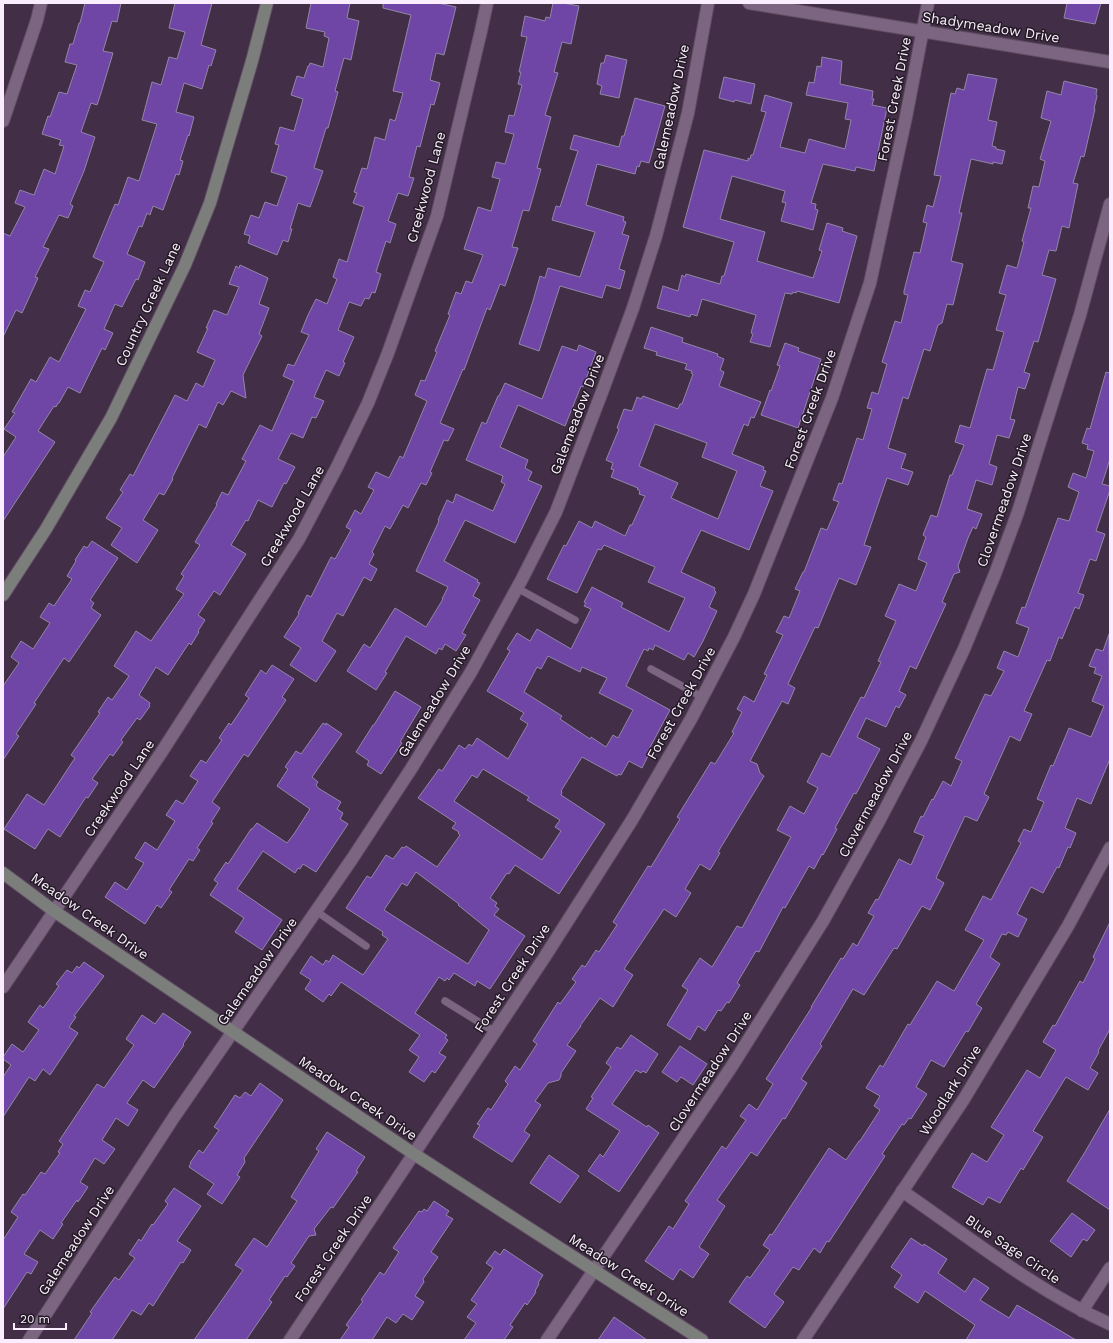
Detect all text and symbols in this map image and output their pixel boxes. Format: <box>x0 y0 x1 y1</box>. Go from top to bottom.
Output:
street label: Shadymeadow Drive <box>921 8 1061 46</box>
street label: Forest Creek Drive <box>874 36 914 162</box>
street label: Galemeadow Drive <box>650 43 692 171</box>
street label: Creekwood Lane <box>404 130 448 244</box>
street label: Country Creek Lane <box>112 239 184 369</box>
street label: Forest Creek Drive <box>781 347 839 471</box>
street label: Galemeadow Drive <box>547 352 607 476</box>
street label: Clovermeadow Drive <box>974 431 1034 569</box>
street label: Creekwood Lane <box>257 463 327 569</box>
street label: Galemeadow Drive <box>394 642 474 760</box>
street label: Forest Creek Drive <box>643 644 719 762</box>
street label: Clovermeadow Drive <box>835 728 915 860</box>
street label: Creekwood Lane <box>80 736 158 840</box>
street label: Meadow Creek Drive <box>28 869 152 963</box>
street label: Galemeadow Drive <box>214 914 300 1028</box>
street label: Forest Creek Drive <box>471 921 553 1035</box>
street label: Clovermeadow Drive <box>665 1008 755 1134</box>
street label: Woodlark Drive <box>916 1042 984 1138</box>
street label: Meadow Creek Drive <box>296 1052 420 1144</box>
street label: Galemeadow Drive <box>35 1182 117 1298</box>
street label: Forest Creek Drive <box>291 1191 375 1305</box>
street label: Blue Sage Circle <box>963 1211 1063 1287</box>
street label: Meadow Creek Drive <box>566 1230 692 1320</box>
scale bar <box>14 1305 66 1331</box>
text: 20 m <box>20 1312 50 1326</box>

